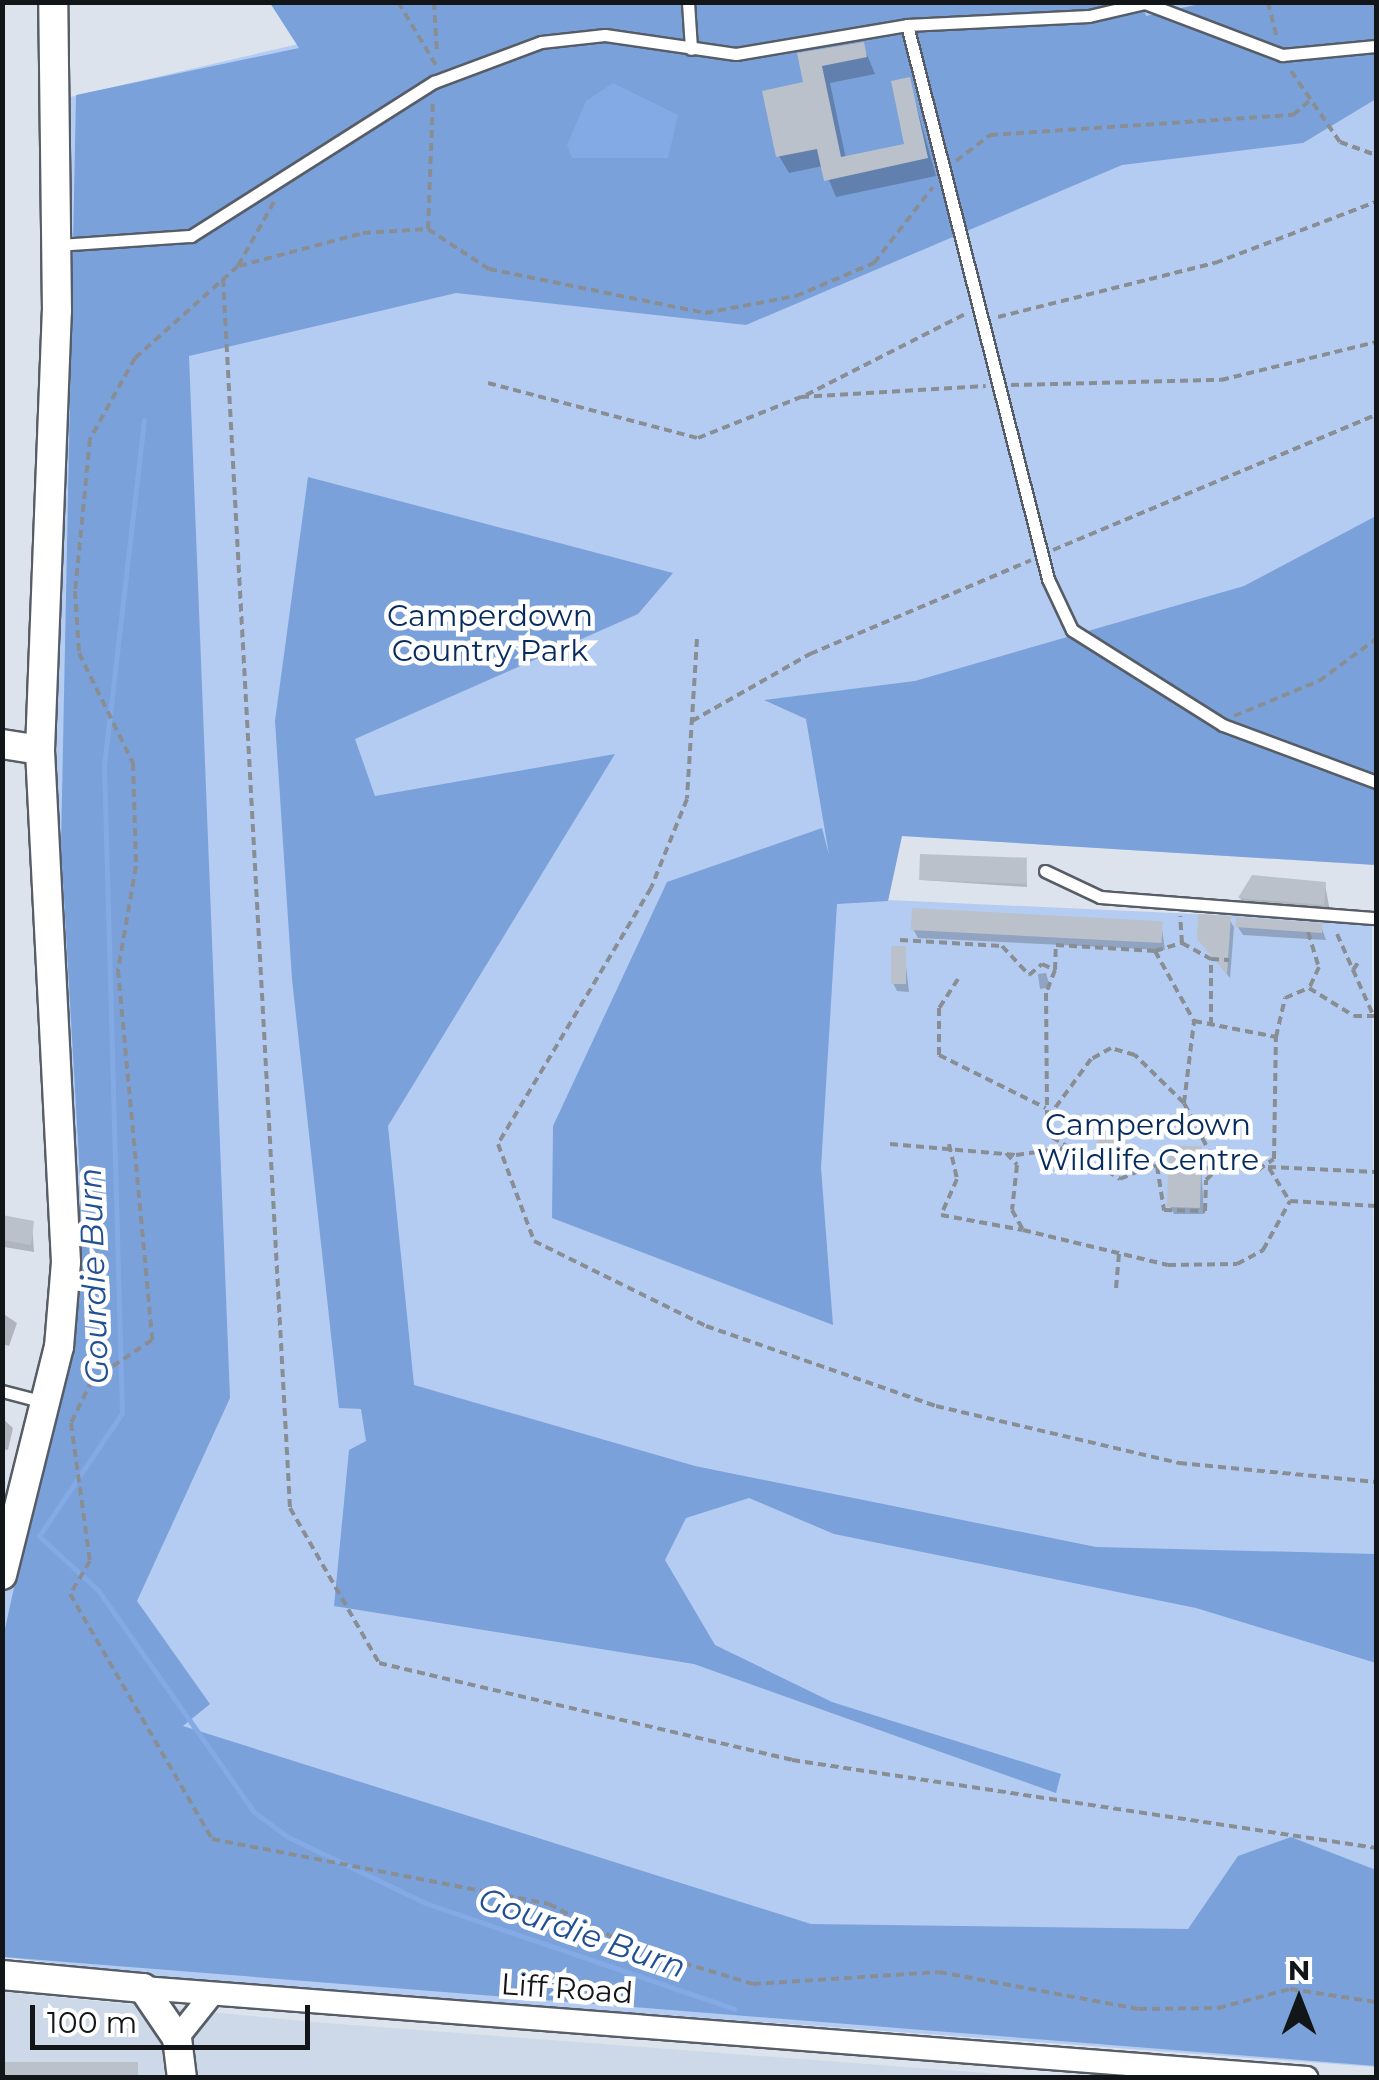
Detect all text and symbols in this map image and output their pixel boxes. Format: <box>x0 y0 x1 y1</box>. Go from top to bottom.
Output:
park label: Camperdown Country Park <box>387 598 593 668</box>
park label: Camperdown Wildlife Centre <box>1037 1107 1259 1178</box>
water label: Gourdie Burn <box>71 1167 117 1385</box>
water label: Gourdie Burn <box>473 1880 691 1986</box>
north arrow <box>1249 1950 1349 2050</box>
text: N <box>1288 1953 1310 1987</box>
street label: Liff Road <box>500 1966 634 2012</box>
scale bar <box>35 1985 315 2047</box>
text: 100 m <box>47 2004 137 2041</box>

